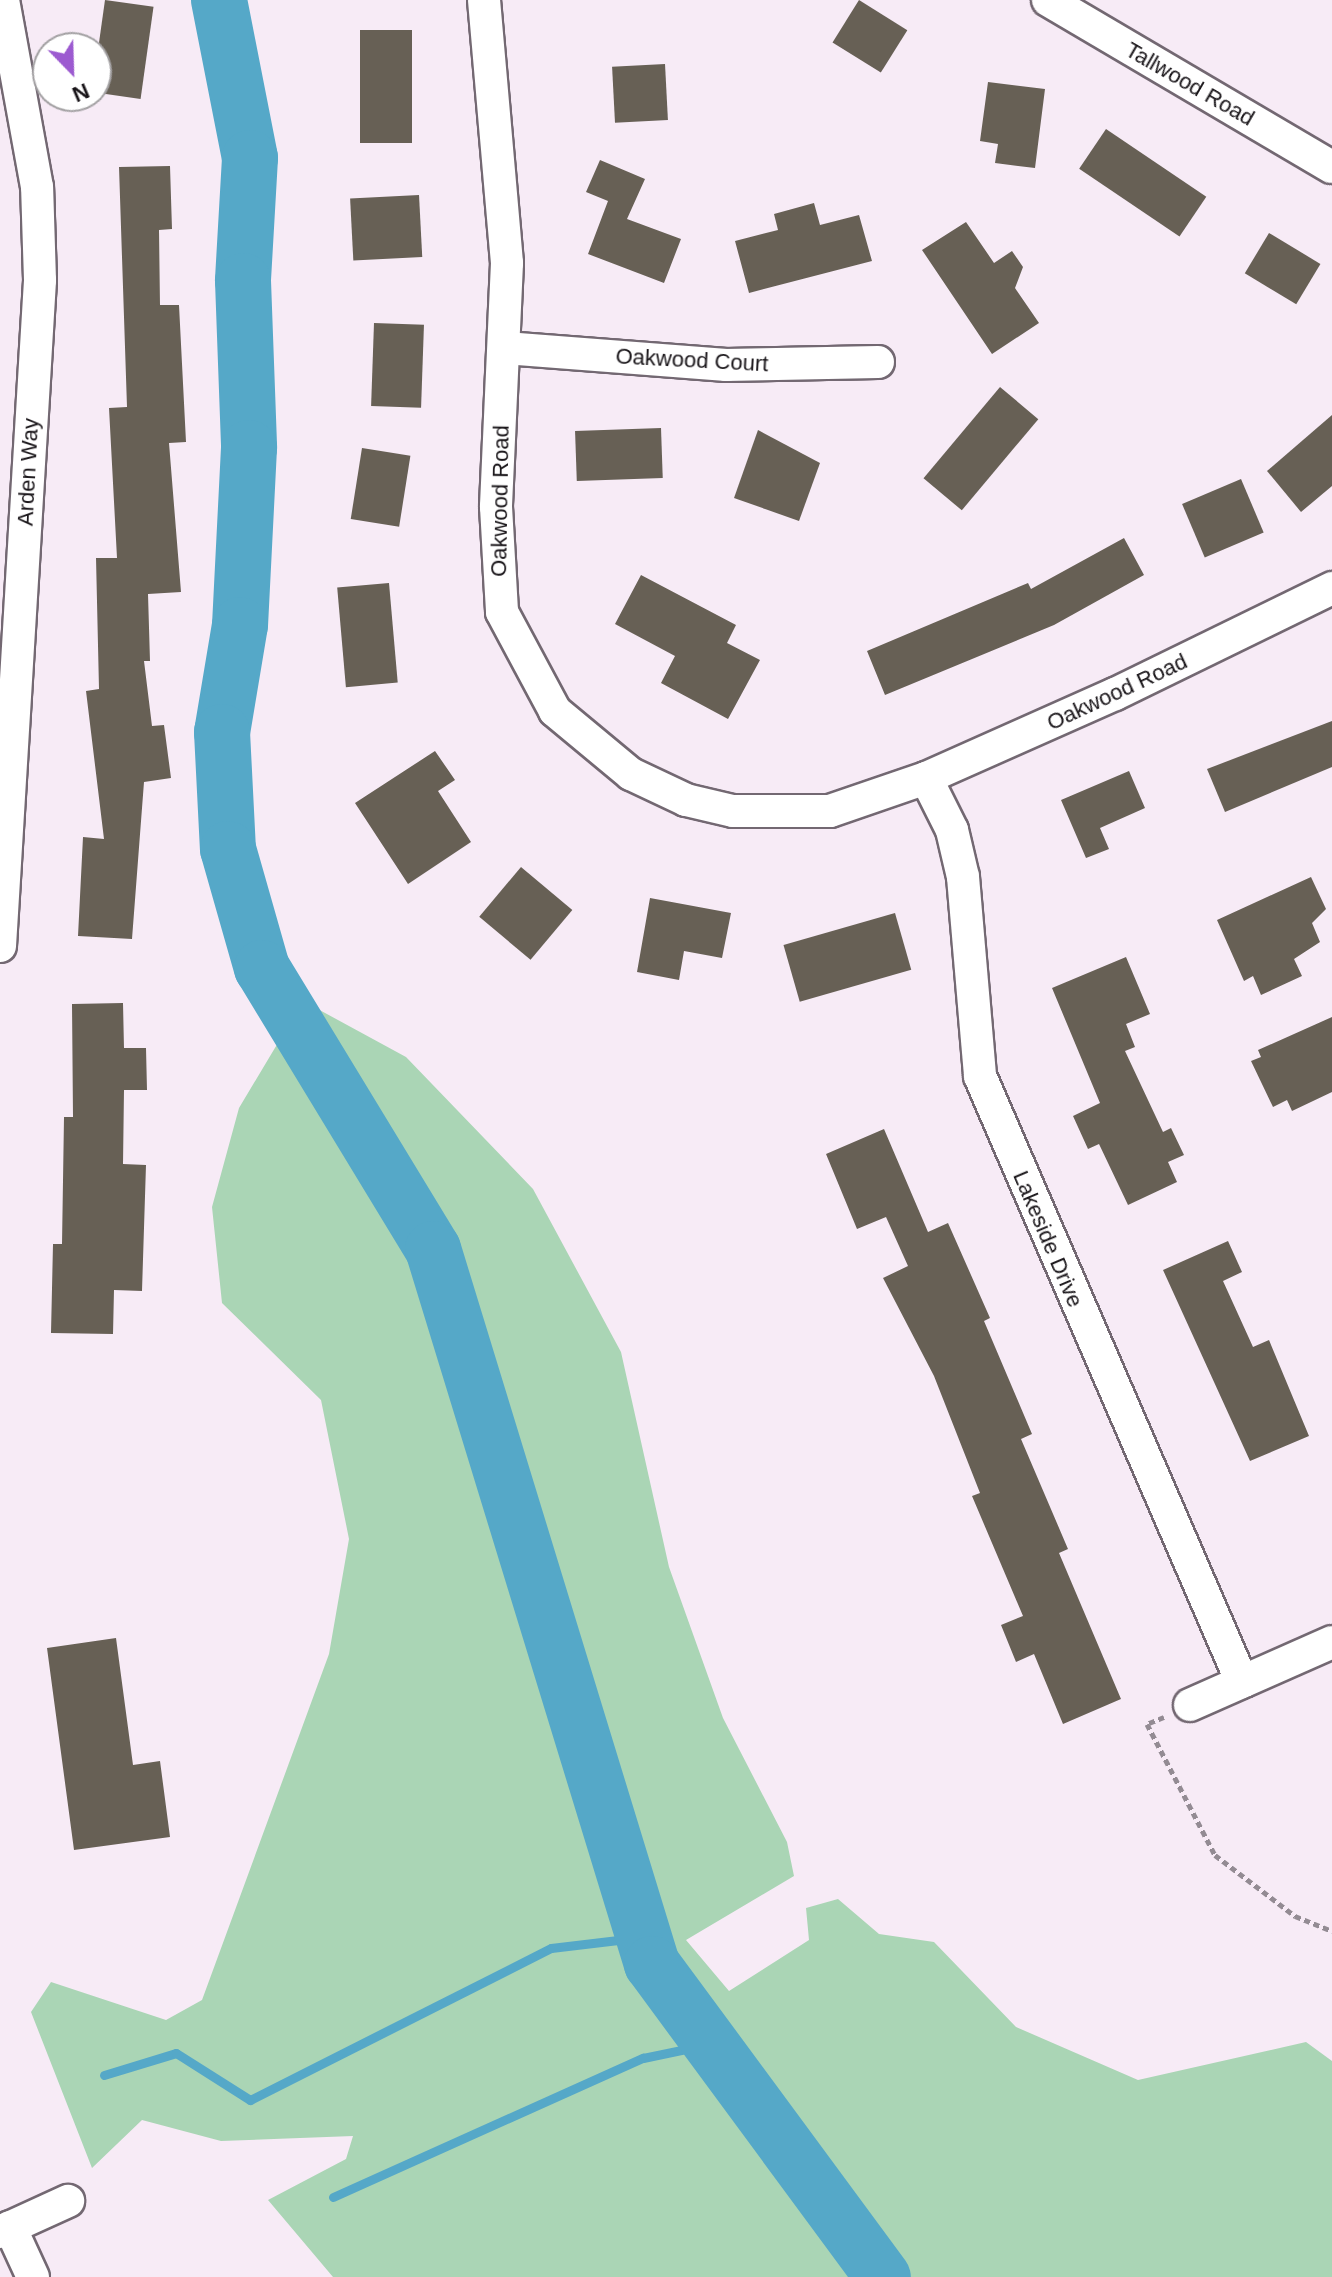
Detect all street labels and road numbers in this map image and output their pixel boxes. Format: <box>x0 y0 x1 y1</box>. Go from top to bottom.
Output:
street label: Tallwood Road <box>1121 36 1259 132</box>
street label: Oakwood Court <box>615 343 769 377</box>
street label: Arden Way <box>12 417 44 527</box>
street label: Oakwood Road <box>485 425 515 577</box>
street label: Oakwood Road <box>1043 648 1191 736</box>
street label: Lakeside Drive <box>1007 1167 1089 1311</box>

